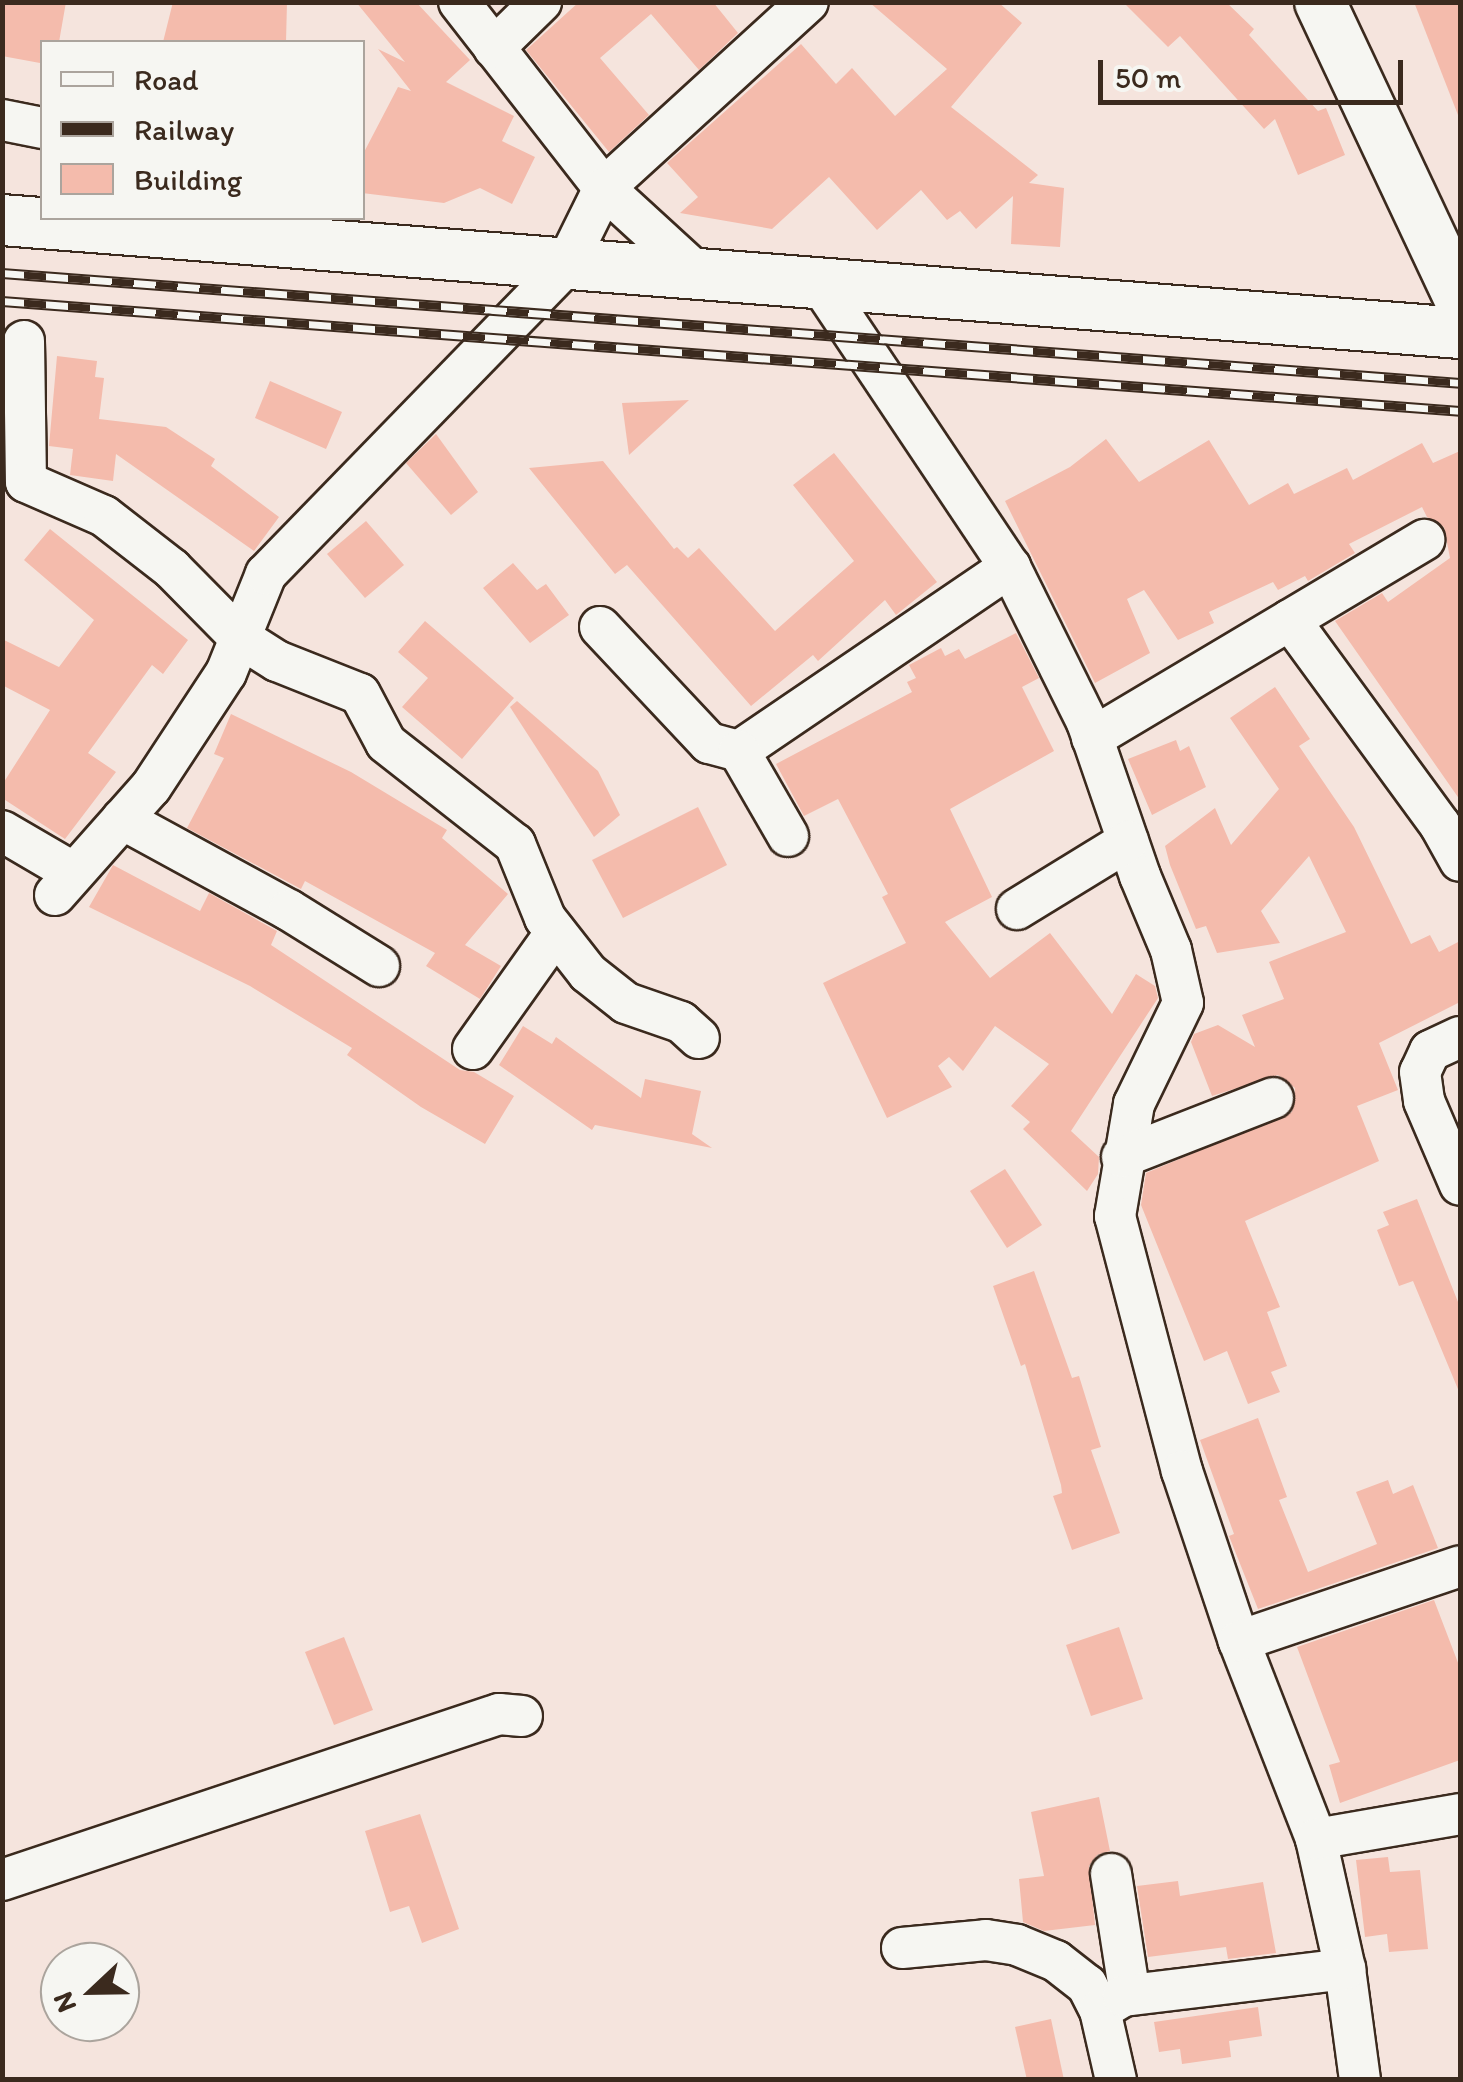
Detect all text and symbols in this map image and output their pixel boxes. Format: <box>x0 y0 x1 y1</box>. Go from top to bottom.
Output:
legend <box>40 40 365 220</box>
scale bar <box>1103 40 1408 102</box>
text: 50 m <box>1115 59 1181 96</box>
text: Road <box>134 61 199 98</box>
text: Railway <box>134 111 234 148</box>
text: Building <box>134 161 242 198</box>
north arrow <box>40 1942 140 2042</box>
text: N <box>45 1987 83 2018</box>

